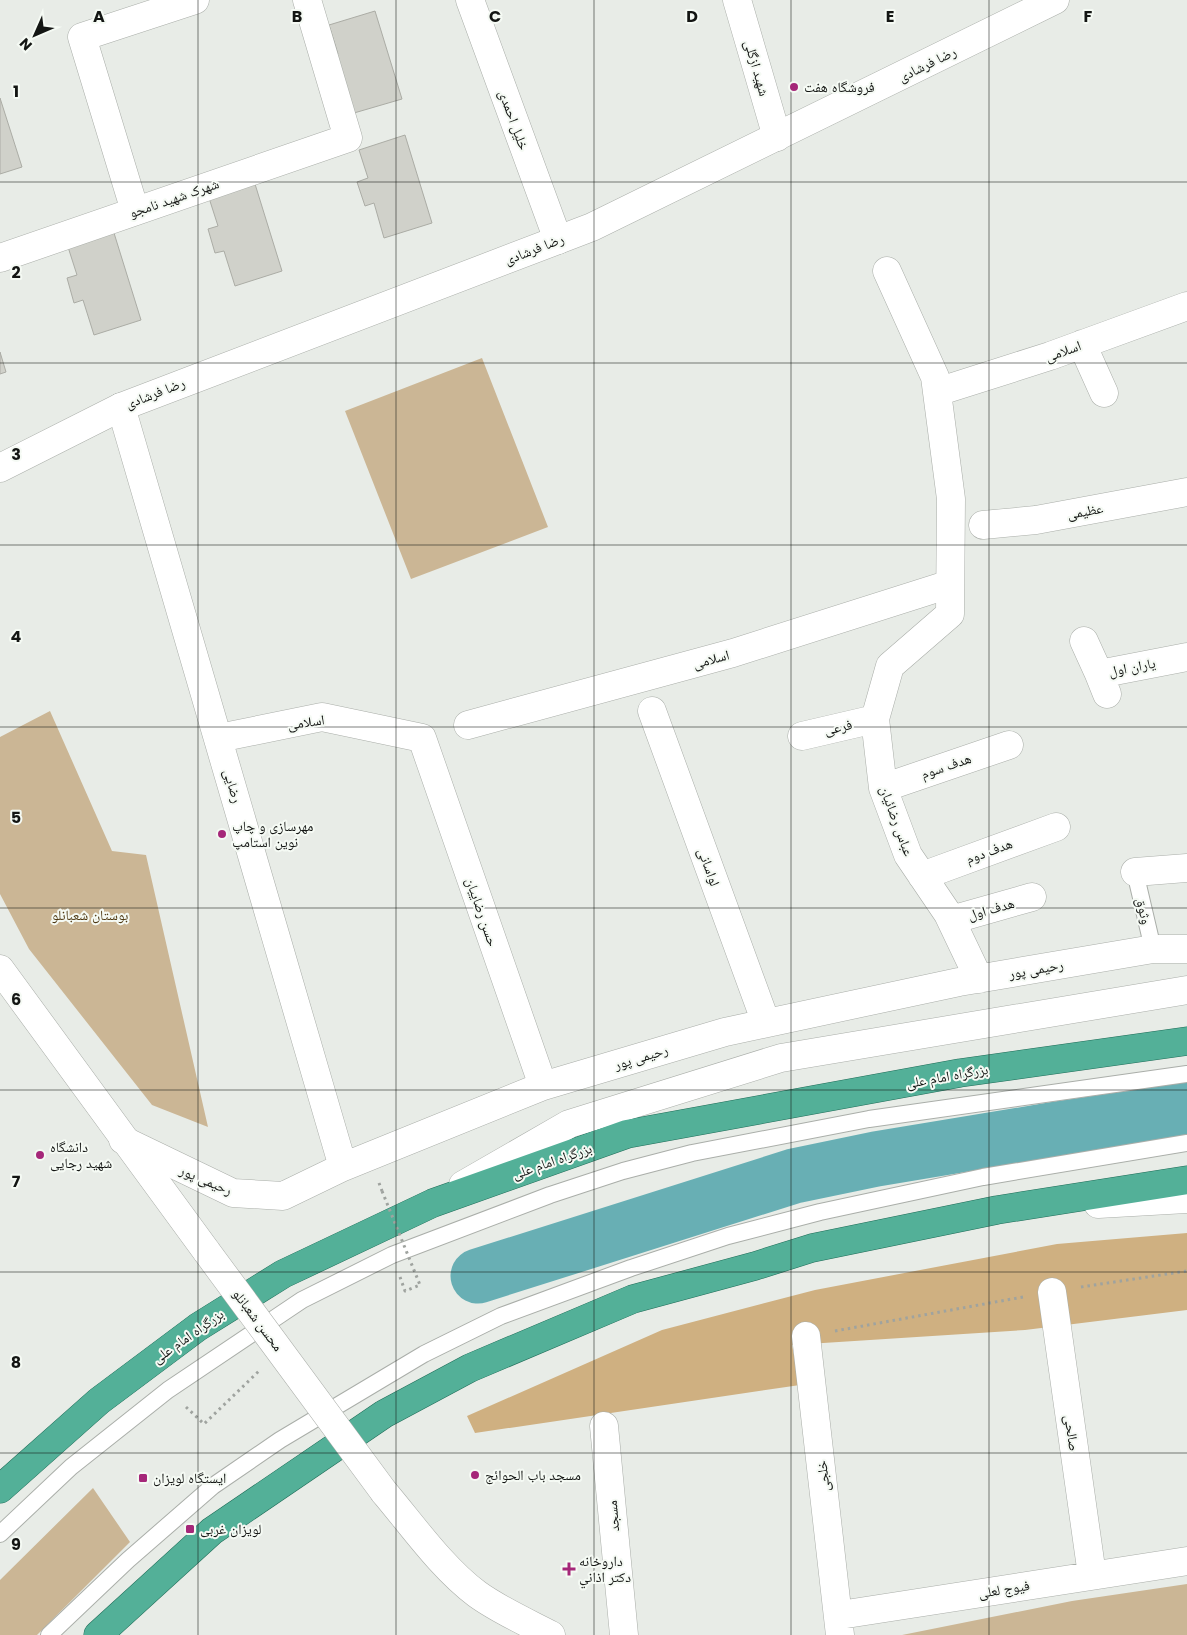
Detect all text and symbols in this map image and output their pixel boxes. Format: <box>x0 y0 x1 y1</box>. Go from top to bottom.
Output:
text: A <box>93 5 105 28</box>
text: B <box>292 5 302 28</box>
text: C <box>489 5 501 28</box>
text: D <box>686 5 698 28</box>
text: E <box>886 5 894 28</box>
text: F <box>1084 5 1093 28</box>
north arrow <box>10 10 60 60</box>
text: N <box>15 33 37 55</box>
street label: شهید ازگلی <box>739 38 775 98</box>
street label: رضا فرشادی <box>895 41 959 87</box>
place label: فروشگاه هفت <box>804 77 875 97</box>
text: 1 <box>13 80 19 103</box>
marker: فروشگاه هفت <box>788 81 800 93</box>
street label: خلیل احمدی <box>494 87 534 153</box>
street label: شهرک شهید نامجو <box>126 173 222 223</box>
street label: رضا فرشادی <box>501 228 567 270</box>
text: 2 <box>11 261 21 284</box>
street label: اسلامی <box>1042 335 1084 367</box>
street label: رضا فرشادی <box>122 372 188 414</box>
text: 3 <box>11 443 21 466</box>
street label: عظیمی <box>1065 498 1105 524</box>
text: 4 <box>11 625 22 648</box>
street label: اسلامی <box>690 645 732 673</box>
street label: یاران اول <box>1107 653 1157 681</box>
street label: اسلامی <box>286 710 326 734</box>
street label: فرعی <box>822 714 854 740</box>
street label: هدف سوم <box>918 748 974 784</box>
street label: رضایی <box>219 767 247 805</box>
street label: عباس رضائیان <box>875 783 919 859</box>
text: 5 <box>11 806 21 829</box>
place label: مهرسازی و چاپ نوین استامپ <box>232 816 313 852</box>
marker: مهرسازی و چاپ نوین استامپ <box>216 828 228 840</box>
street label: هدف دوم <box>963 833 1015 869</box>
street label: لواسانی <box>693 845 725 889</box>
street label: حسن رضاییان <box>461 875 503 949</box>
street label: هدف اول <box>965 893 1017 925</box>
street label: وثوق <box>1131 896 1157 926</box>
park label: بوستان شعبانلو <box>52 905 128 925</box>
street label: رحیمی پور <box>1006 954 1065 984</box>
text: 6 <box>11 988 21 1011</box>
street label: رحیمی پور <box>611 1039 670 1075</box>
street label: بزرگراه امام علی <box>904 1059 990 1093</box>
place label: دانشگاه شهید رجایی <box>50 1137 112 1173</box>
street label: بزرگراه امام علی <box>509 1138 595 1184</box>
marker: دانشگاه شهید رجایی <box>34 1149 46 1161</box>
street label: رحیمی پور <box>176 1160 235 1200</box>
text: 7 <box>12 1170 21 1193</box>
street label: محسن شعبانلو <box>228 1285 288 1355</box>
street label: بزرگراه امام علی <box>148 1304 228 1368</box>
text: 8 <box>11 1351 21 1374</box>
street label: صالحی <box>1060 1414 1084 1452</box>
street label: خلجی <box>811 1459 835 1493</box>
place label: مسجد باب الحوائج <box>485 1465 581 1485</box>
place label: ایستگاه لویزان <box>153 1468 226 1488</box>
marker: مسجد باب الحوائج <box>469 1469 481 1481</box>
marker: ایستگاه لویزان <box>137 1472 149 1484</box>
street label: مسجد <box>602 1499 624 1533</box>
place label: لویزان غربی <box>200 1519 261 1539</box>
marker: لویزان غربی <box>184 1523 196 1535</box>
text: 9 <box>11 1533 21 1556</box>
place label: داروخانه دكتر اذاني <box>579 1551 631 1589</box>
marker: داروخانه دكتر اذاني <box>563 1563 575 1575</box>
street label: فیوج لعلی <box>977 1575 1031 1603</box>

